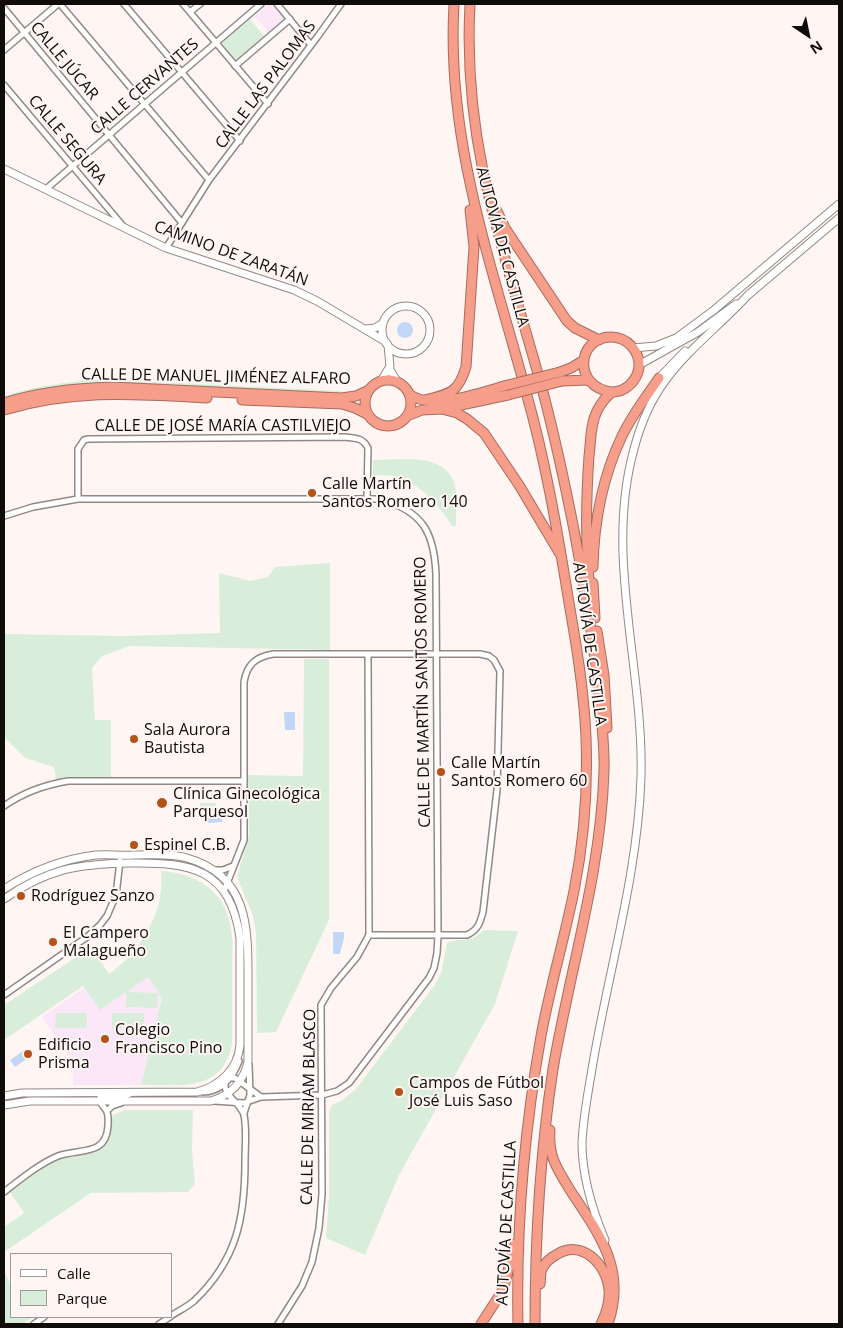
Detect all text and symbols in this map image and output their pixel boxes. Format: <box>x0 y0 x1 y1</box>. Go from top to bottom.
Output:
north arrow <box>783 10 833 60</box>
street label: CALLE LAS PALOMAS <box>212 17 320 153</box>
street label: CALLE JÚCAR <box>26 18 102 104</box>
street label: CALLE CERVANTES <box>87 35 203 139</box>
text: N <box>807 37 827 59</box>
street label: CALLE SEGURA <box>24 91 110 189</box>
street label: AUTOVÍA DE CASTILLA <box>471 165 533 329</box>
street label: CAMINO DE ZARATÁN <box>151 217 311 291</box>
street label: CALLE DE MANUEL JIMÉNEZ ALFARO <box>81 365 351 389</box>
street label: CALLE DE JOSÉ MARÍA CASTILVIEJO <box>95 416 351 436</box>
place label: Calle Martín Santos Romero 140 <box>322 474 468 512</box>
marker: Calle Martín Santos Romero 140 <box>306 487 318 499</box>
street label: CALLE DE MARTÍN SANTOS ROMERO <box>411 556 435 828</box>
street label: AUTOVÍA DE CASTILLA <box>568 561 610 727</box>
place label: Sala Aurora Bautista <box>144 720 230 758</box>
marker: Sala Aurora Bautista <box>128 733 140 745</box>
place label: Calle Martín Santos Romero 60 <box>451 753 588 791</box>
marker: Calle Martín Santos Romero 60 <box>435 766 447 778</box>
place label: Clínica Ginecológica Parquesol <box>173 784 320 822</box>
marker: Clínica Ginecológica Parquesol <box>155 796 169 810</box>
place label: Espinel C.B. <box>144 835 230 855</box>
marker: Espinel C.B. <box>128 839 140 851</box>
place label: Rodríguez Sanzo <box>31 886 155 906</box>
marker: Rodríguez Sanzo <box>15 890 27 902</box>
place label: El Campero Malagueño <box>63 923 149 961</box>
marker: El Campero Malagueño <box>47 936 59 948</box>
street label: CALLE DE MIRIAM BLASCO <box>298 1009 320 1205</box>
place label: Colegio Francisco Pino <box>115 1020 222 1058</box>
marker: Colegio Francisco Pino <box>99 1033 111 1045</box>
place label: Edificio Prisma <box>38 1035 91 1073</box>
marker: Edificio Prisma <box>22 1048 34 1060</box>
place label: Campos de Fútbol José Luis Saso <box>409 1073 544 1111</box>
marker: Campos de Fútbol José Luis Saso <box>393 1086 405 1098</box>
street label: AUTOVÍA DE CASTILLA <box>493 1140 521 1306</box>
legend <box>10 1253 172 1318</box>
text: Calle <box>57 1263 91 1283</box>
text: Parque <box>57 1288 107 1308</box>

